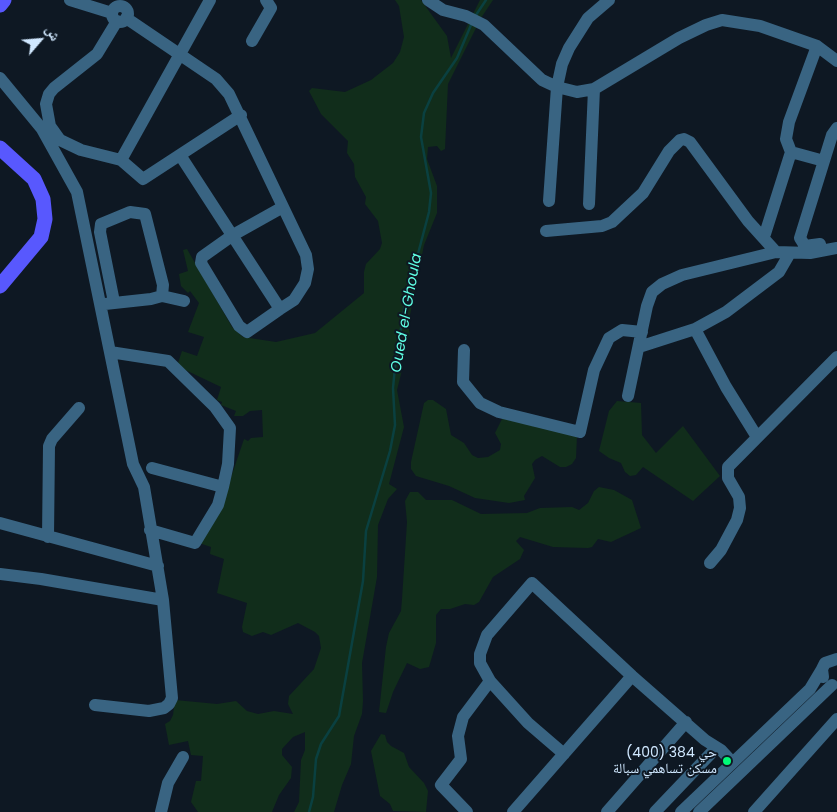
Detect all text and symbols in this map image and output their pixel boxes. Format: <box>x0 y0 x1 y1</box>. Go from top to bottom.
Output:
north arrow <box>15 15 65 65</box>
text: ش <box>41 22 66 44</box>
water label: Oued el-Ghoula <box>388 252 426 374</box>
place label: حي 384 (400) مسكن تساهمي سبالة <box>613 745 717 778</box>
marker: حي 384 (400) مسكن تساهمي سبالة <box>721 755 733 767</box>

